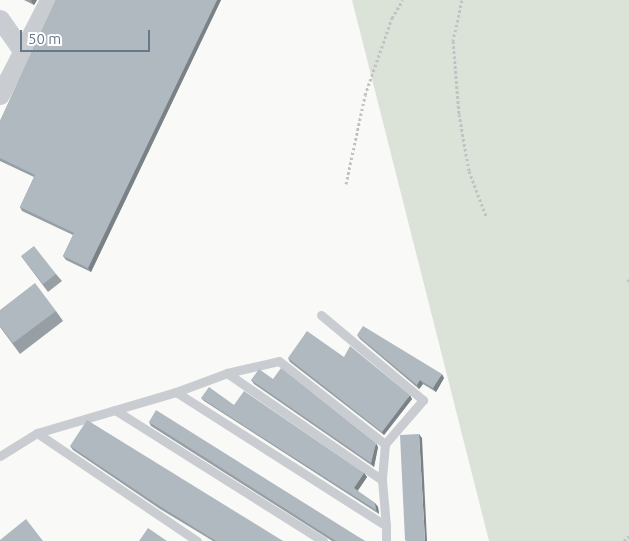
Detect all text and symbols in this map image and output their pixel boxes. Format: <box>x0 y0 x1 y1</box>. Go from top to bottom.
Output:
scale bar <box>22 20 152 52</box>
text: 50 m <box>28 30 61 47</box>

